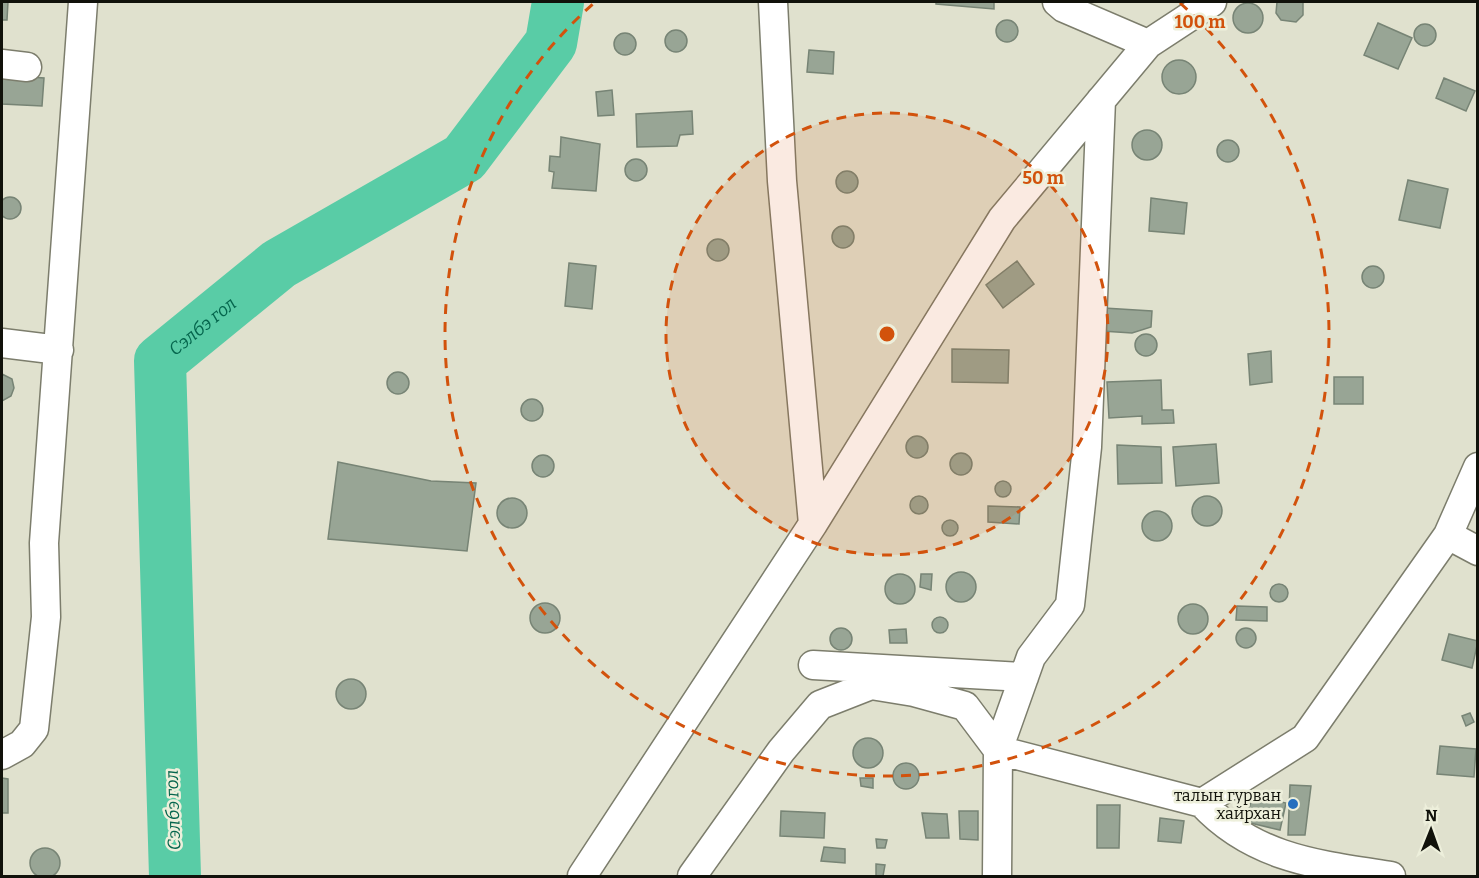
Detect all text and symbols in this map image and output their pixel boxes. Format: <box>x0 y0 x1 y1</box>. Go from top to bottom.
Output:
text: 100 m <box>1174 11 1226 33</box>
text: 50 m <box>1022 167 1064 189</box>
water label: Сэлбэ гол <box>164 292 241 360</box>
centre of rings <box>877 324 897 344</box>
water label: Сэлбэ гол <box>161 769 185 851</box>
place label: талын гурван хайрхан <box>1174 786 1281 823</box>
marker: талын гурван хайрхан <box>1286 797 1300 811</box>
north arrow <box>1401 800 1461 860</box>
text: N <box>1425 806 1438 825</box>

